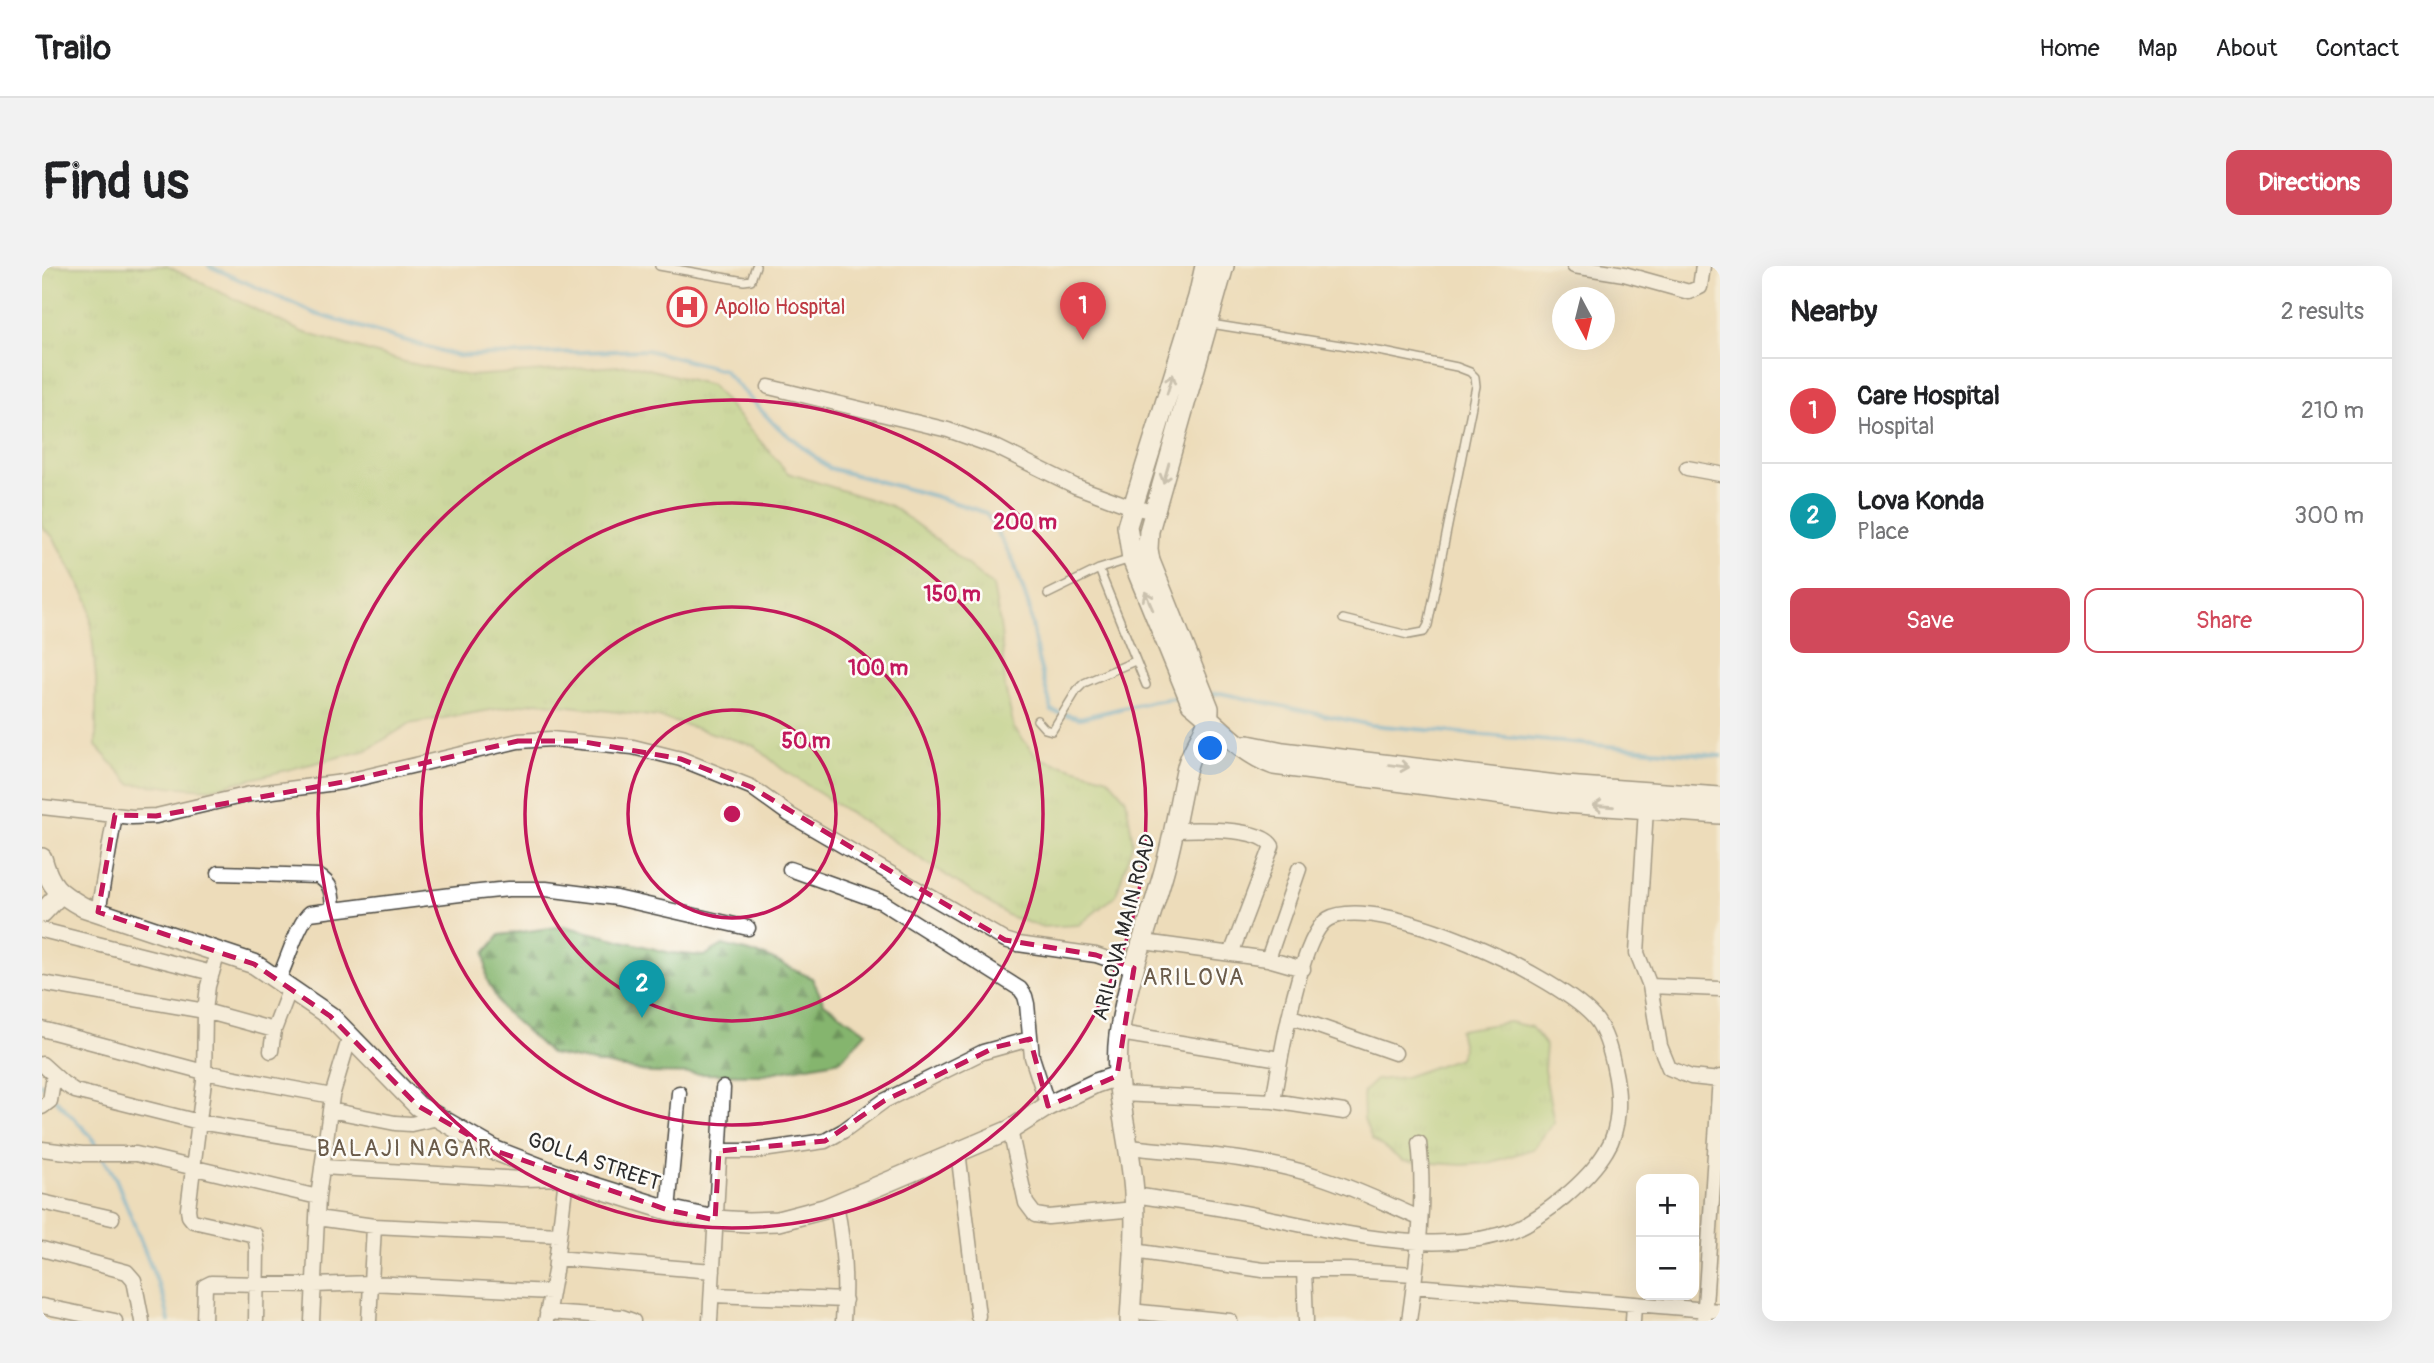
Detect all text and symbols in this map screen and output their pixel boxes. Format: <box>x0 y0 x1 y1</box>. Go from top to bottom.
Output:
text: Trailo <box>35 28 111 69</box>
text: Home <box>2039 34 2100 63</box>
text: Map <box>2138 34 2178 63</box>
text: About <box>2216 34 2278 63</box>
text: Contact <box>2316 34 2399 63</box>
button: Directions <box>2226 150 2392 215</box>
text: Find us <box>42 152 189 213</box>
pin: 1 <box>1060 282 1106 340</box>
hospital icon: Apollo Hospital <box>666 286 708 328</box>
north arrow <box>1552 287 1615 350</box>
text: Nearby <box>1790 293 1877 330</box>
place label: Apollo Hospital <box>714 294 845 321</box>
text: 2 results <box>2281 297 2364 326</box>
one-way arrow <box>1165 373 1177 395</box>
text: Care Hospital <box>1857 380 2000 412</box>
text: 1 <box>1809 396 1818 425</box>
text: 210 m <box>2301 396 2364 425</box>
text: Hospital <box>1857 412 1935 441</box>
one-way arrow <box>1159 461 1172 484</box>
text: Lova Konda <box>1857 485 1984 517</box>
text: 2 <box>1807 501 1819 530</box>
text: 300 m <box>2294 501 2364 530</box>
text: 200 m <box>993 509 1057 536</box>
text: Place <box>1857 517 1909 546</box>
text: 150 m <box>923 581 981 608</box>
button: Save <box>1790 588 2070 653</box>
button: Share <box>2084 588 2364 653</box>
one-way arrow <box>1142 591 1155 612</box>
text: 100 m <box>848 655 908 682</box>
text: 50 m <box>782 728 831 755</box>
your location <box>1193 731 1227 765</box>
one-way arrow <box>1387 759 1410 772</box>
one-way arrow <box>1592 799 1615 812</box>
centre of rings <box>720 802 744 826</box>
street label: ARILOVA MAIN ROAD <box>1087 831 1162 1023</box>
pin: 2 <box>619 960 665 1018</box>
district label: ARILOVA <box>1142 963 1246 992</box>
street label: GOLLA STREET <box>524 1126 664 1197</box>
district label: BALAJI NAGAR <box>317 1134 493 1163</box>
map controls <box>1636 1174 1699 1300</box>
button: + <box>1636 1174 1699 1237</box>
button: − <box>1636 1237 1699 1300</box>

